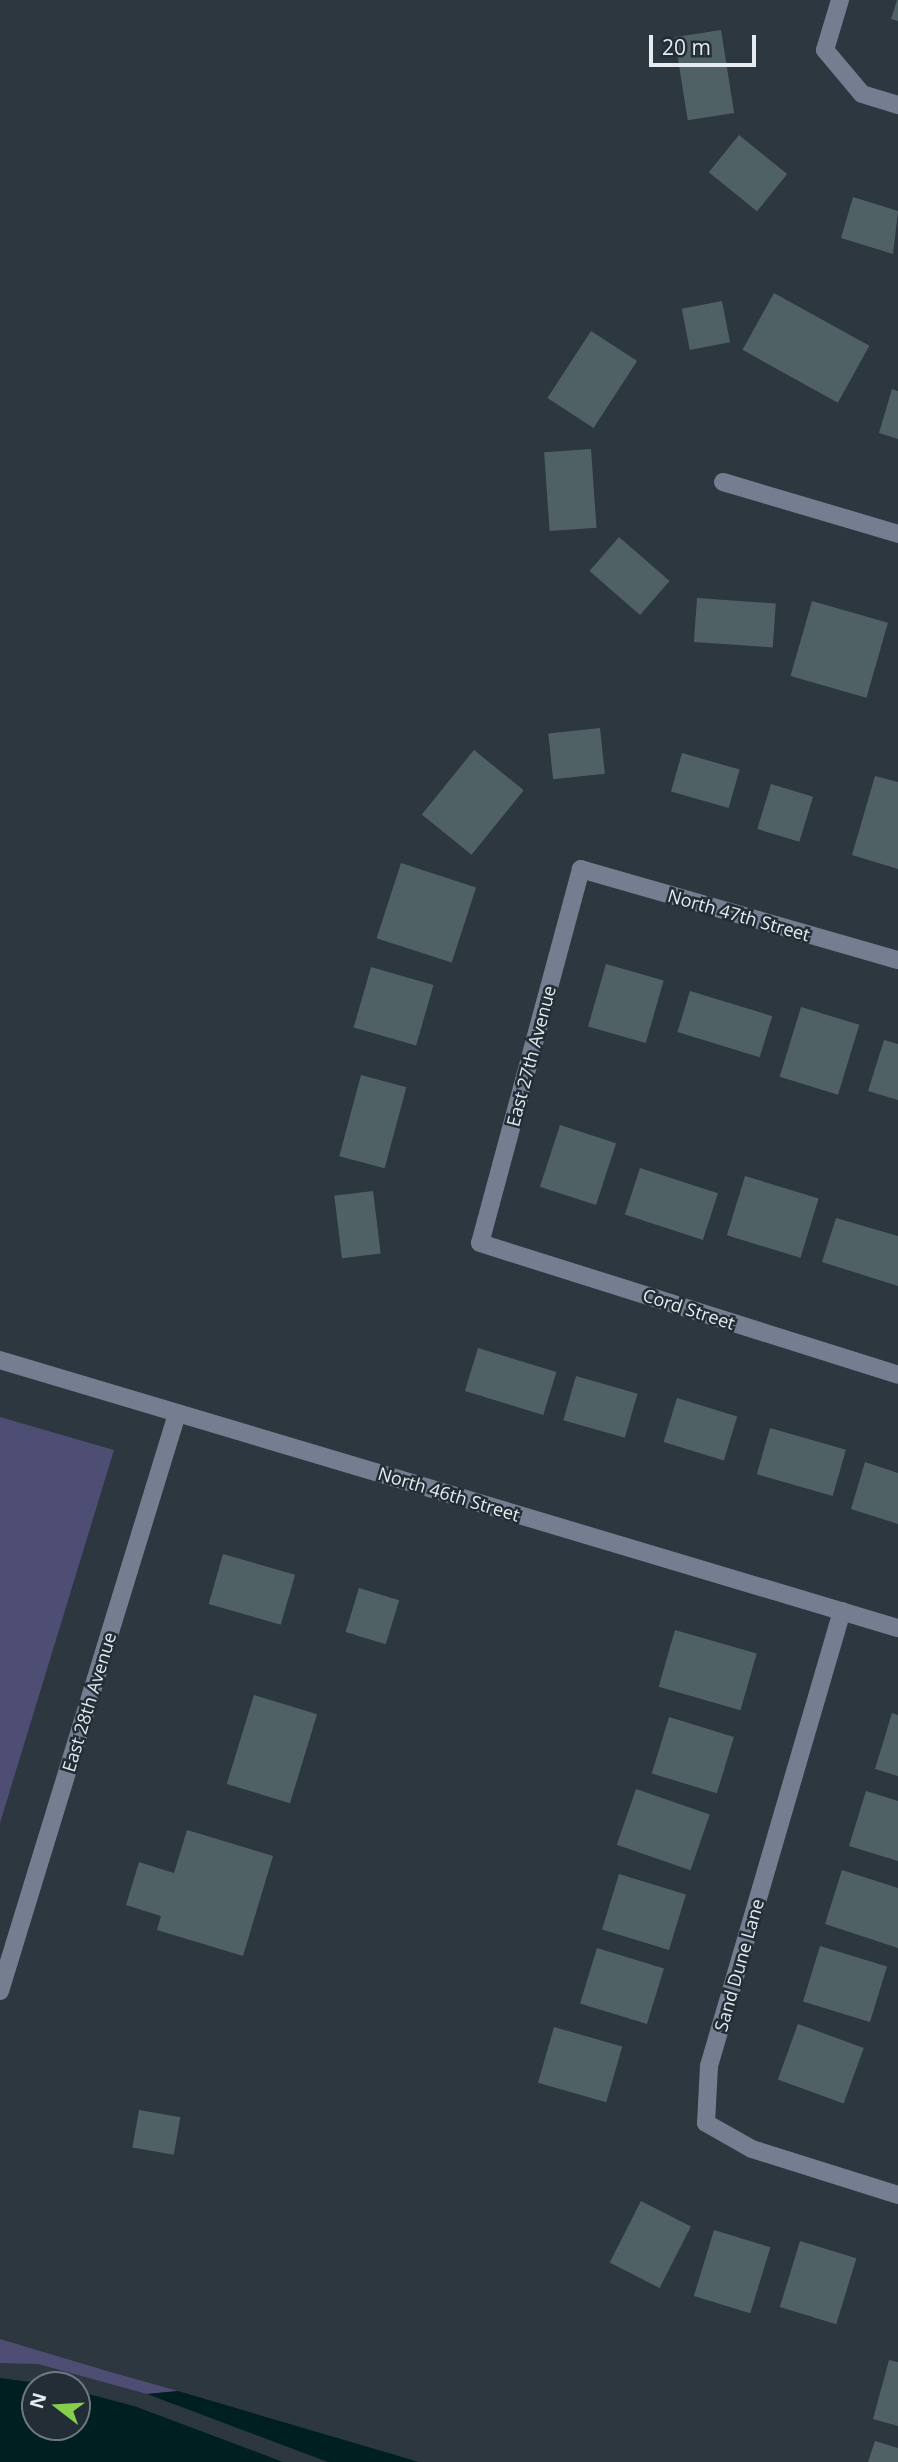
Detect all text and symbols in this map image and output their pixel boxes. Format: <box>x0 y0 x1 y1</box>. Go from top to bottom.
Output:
scale bar <box>653 21 760 65</box>
text: 20 m <box>662 33 711 61</box>
street label: North 47th Street <box>665 884 813 946</box>
street label: East 27th Avenue <box>502 983 560 1129</box>
street label: Cord Street <box>640 1284 738 1334</box>
street label: North 46th Street <box>376 1462 522 1526</box>
street label: East 28th Avenue <box>57 1629 121 1775</box>
street label: Sand Dune Lane <box>710 1896 768 2034</box>
north arrow <box>21 2371 91 2441</box>
text: N <box>23 2389 53 2412</box>

